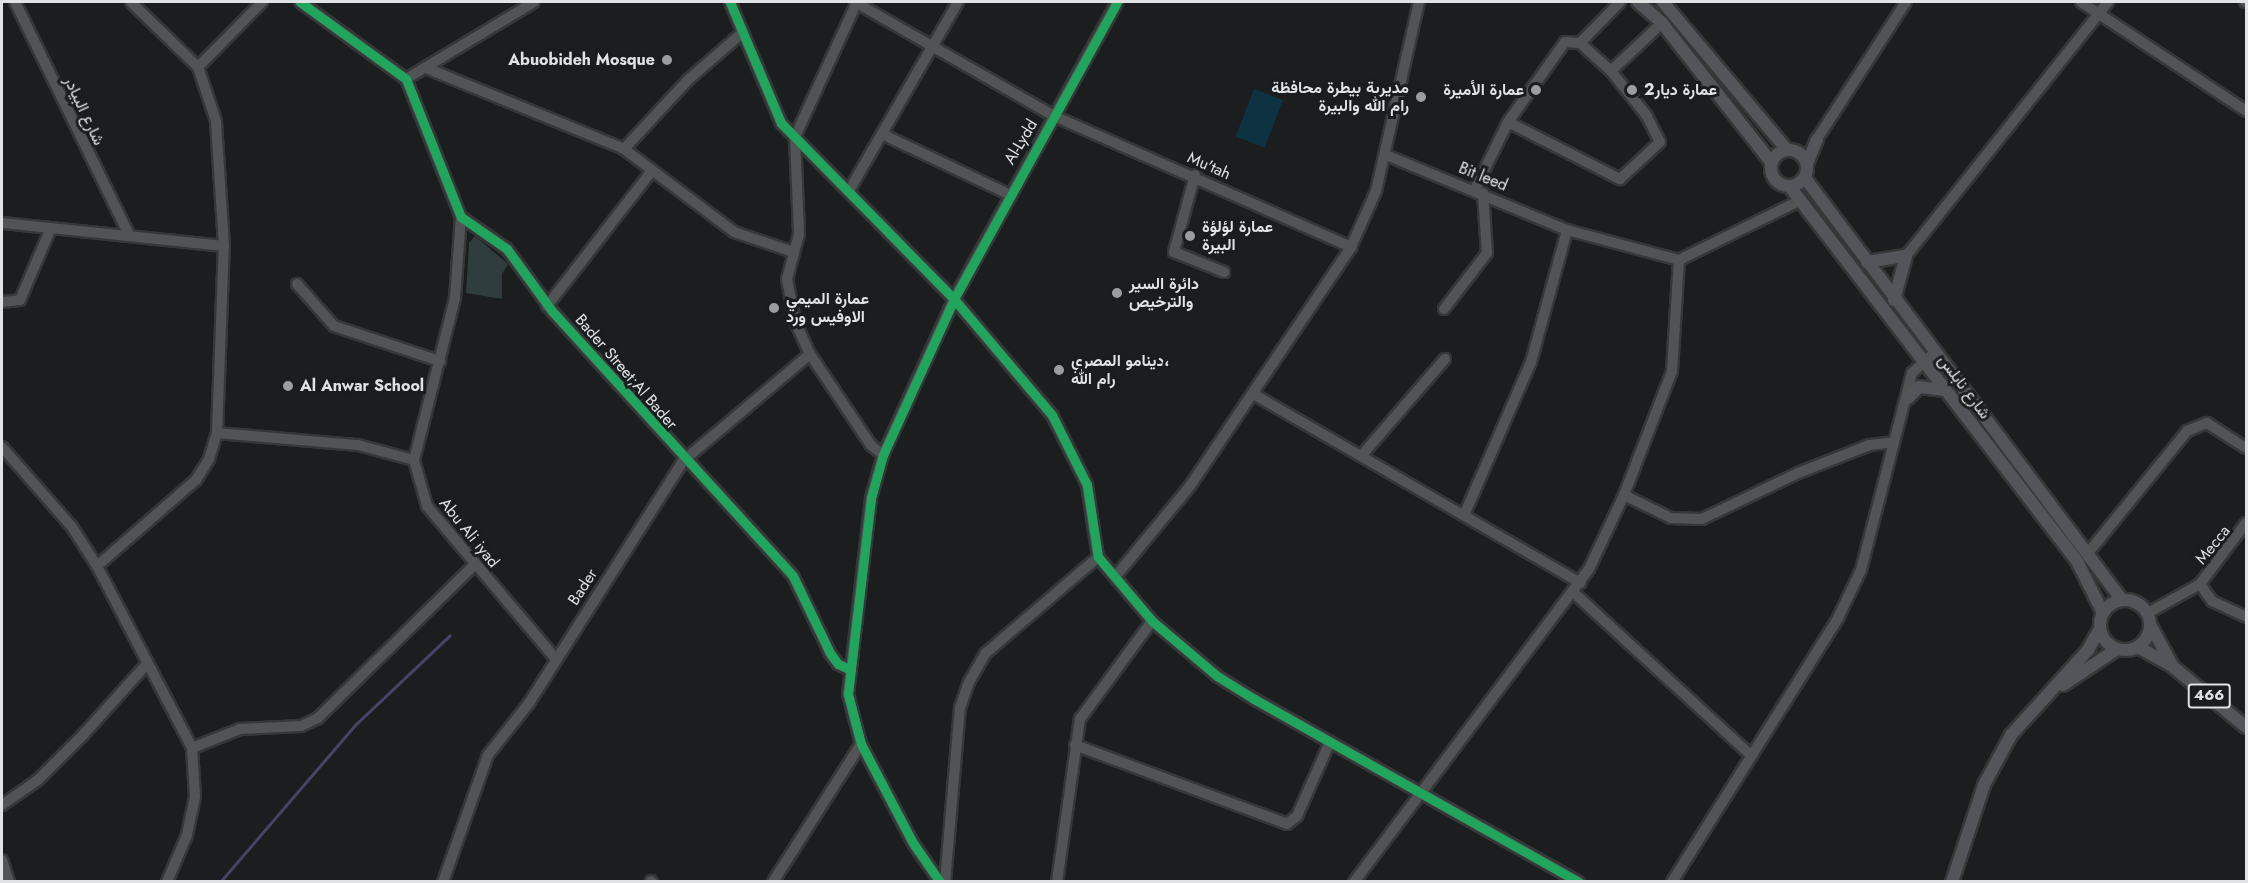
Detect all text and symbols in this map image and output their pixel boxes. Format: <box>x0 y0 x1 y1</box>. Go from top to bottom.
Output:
place label: Abuobideh Mosque <box>508 50 655 70</box>
marker: Abuobideh Mosque <box>660 53 674 67</box>
street label: شارع البيادر <box>60 73 108 149</box>
place label: مديرية بيطرة محافظة رام الله والبيرة <box>1271 78 1409 116</box>
place label: عمارة الأميرة <box>1443 80 1524 100</box>
place label: عمارة ديار2 <box>1644 80 1717 100</box>
marker: عمارة الأميرة <box>1529 83 1543 97</box>
marker: عمارة ديار2 <box>1625 83 1639 97</box>
marker: مديرية بيطرة محافظة رام الله والبيرة <box>1414 90 1428 104</box>
street label: Al-Lydd <box>1000 116 1042 168</box>
street label: Mu'tah <box>1184 148 1234 184</box>
street label: Bit leed <box>1456 159 1510 195</box>
place label: عمارة لؤلؤة البيرة <box>1202 217 1273 255</box>
marker: عمارة لؤلؤة البيرة <box>1183 229 1197 243</box>
place label: دائرة السير والترخيص <box>1129 274 1199 312</box>
marker: دائرة السير والترخيص <box>1110 286 1124 300</box>
place label: عمارة الميمي الاوفيس ورد <box>786 289 869 327</box>
marker: عمارة الميمي الاوفيس ورد <box>767 301 781 315</box>
street label: Bader Street;Al Bader <box>571 311 681 433</box>
place label: دينامو المصري، رام الله <box>1071 351 1169 389</box>
street label: شارع نابلس <box>1934 351 1994 423</box>
marker: دينامو المصري، رام الله <box>1052 363 1066 377</box>
place label: Al Anwar School <box>300 376 424 396</box>
marker: Al Anwar School <box>281 379 295 393</box>
street label: Abu Ali iyad <box>435 494 503 572</box>
street label: Mecca <box>2192 522 2234 568</box>
street label: Bader <box>564 565 602 609</box>
road number: 466 <box>2186 684 2232 708</box>

